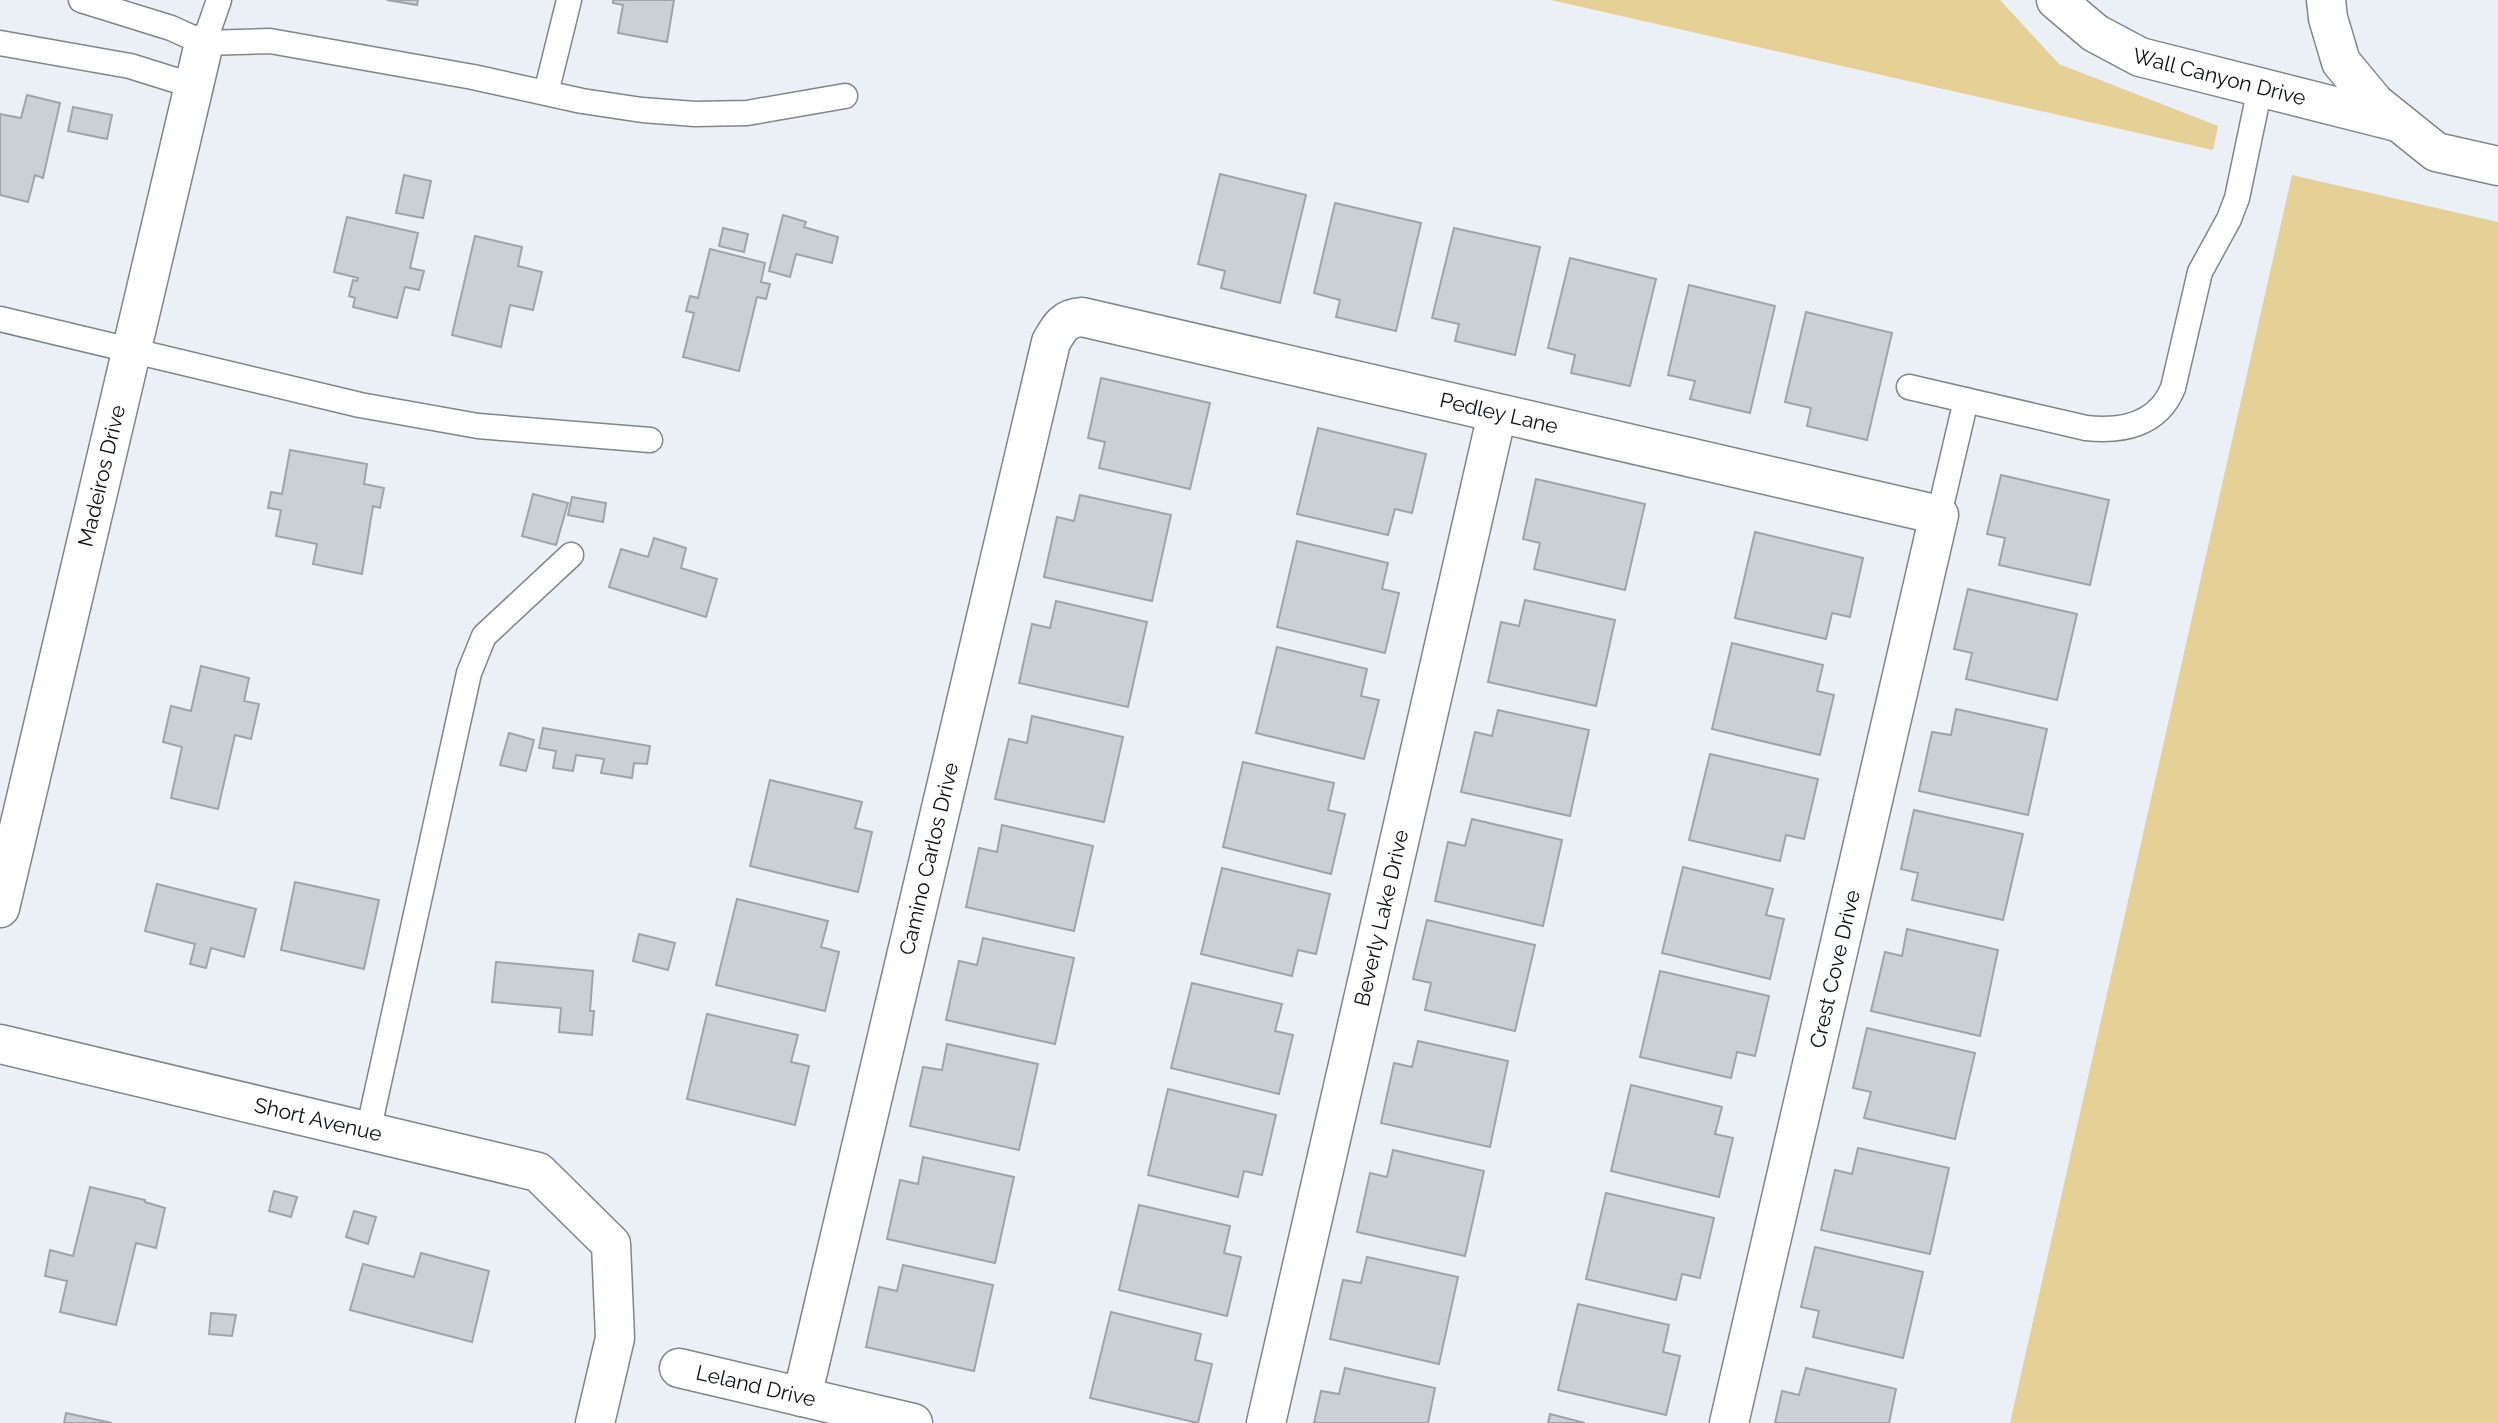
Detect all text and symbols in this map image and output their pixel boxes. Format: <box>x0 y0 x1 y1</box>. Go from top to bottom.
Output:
street label: Wall Canyon Drive <box>2130 43 2309 110</box>
street label: Pedley Lane <box>1437 387 1561 439</box>
street label: Madeiros Drive <box>73 402 130 549</box>
street label: Camino Carlos Drive <box>894 760 963 957</box>
street label: Beverly Lake Drive <box>1349 827 1413 1009</box>
street label: Crest Cove Drive <box>1804 887 1865 1050</box>
street label: Short Avenue <box>252 1092 385 1146</box>
street label: Leland Drive <box>694 1359 818 1412</box>

